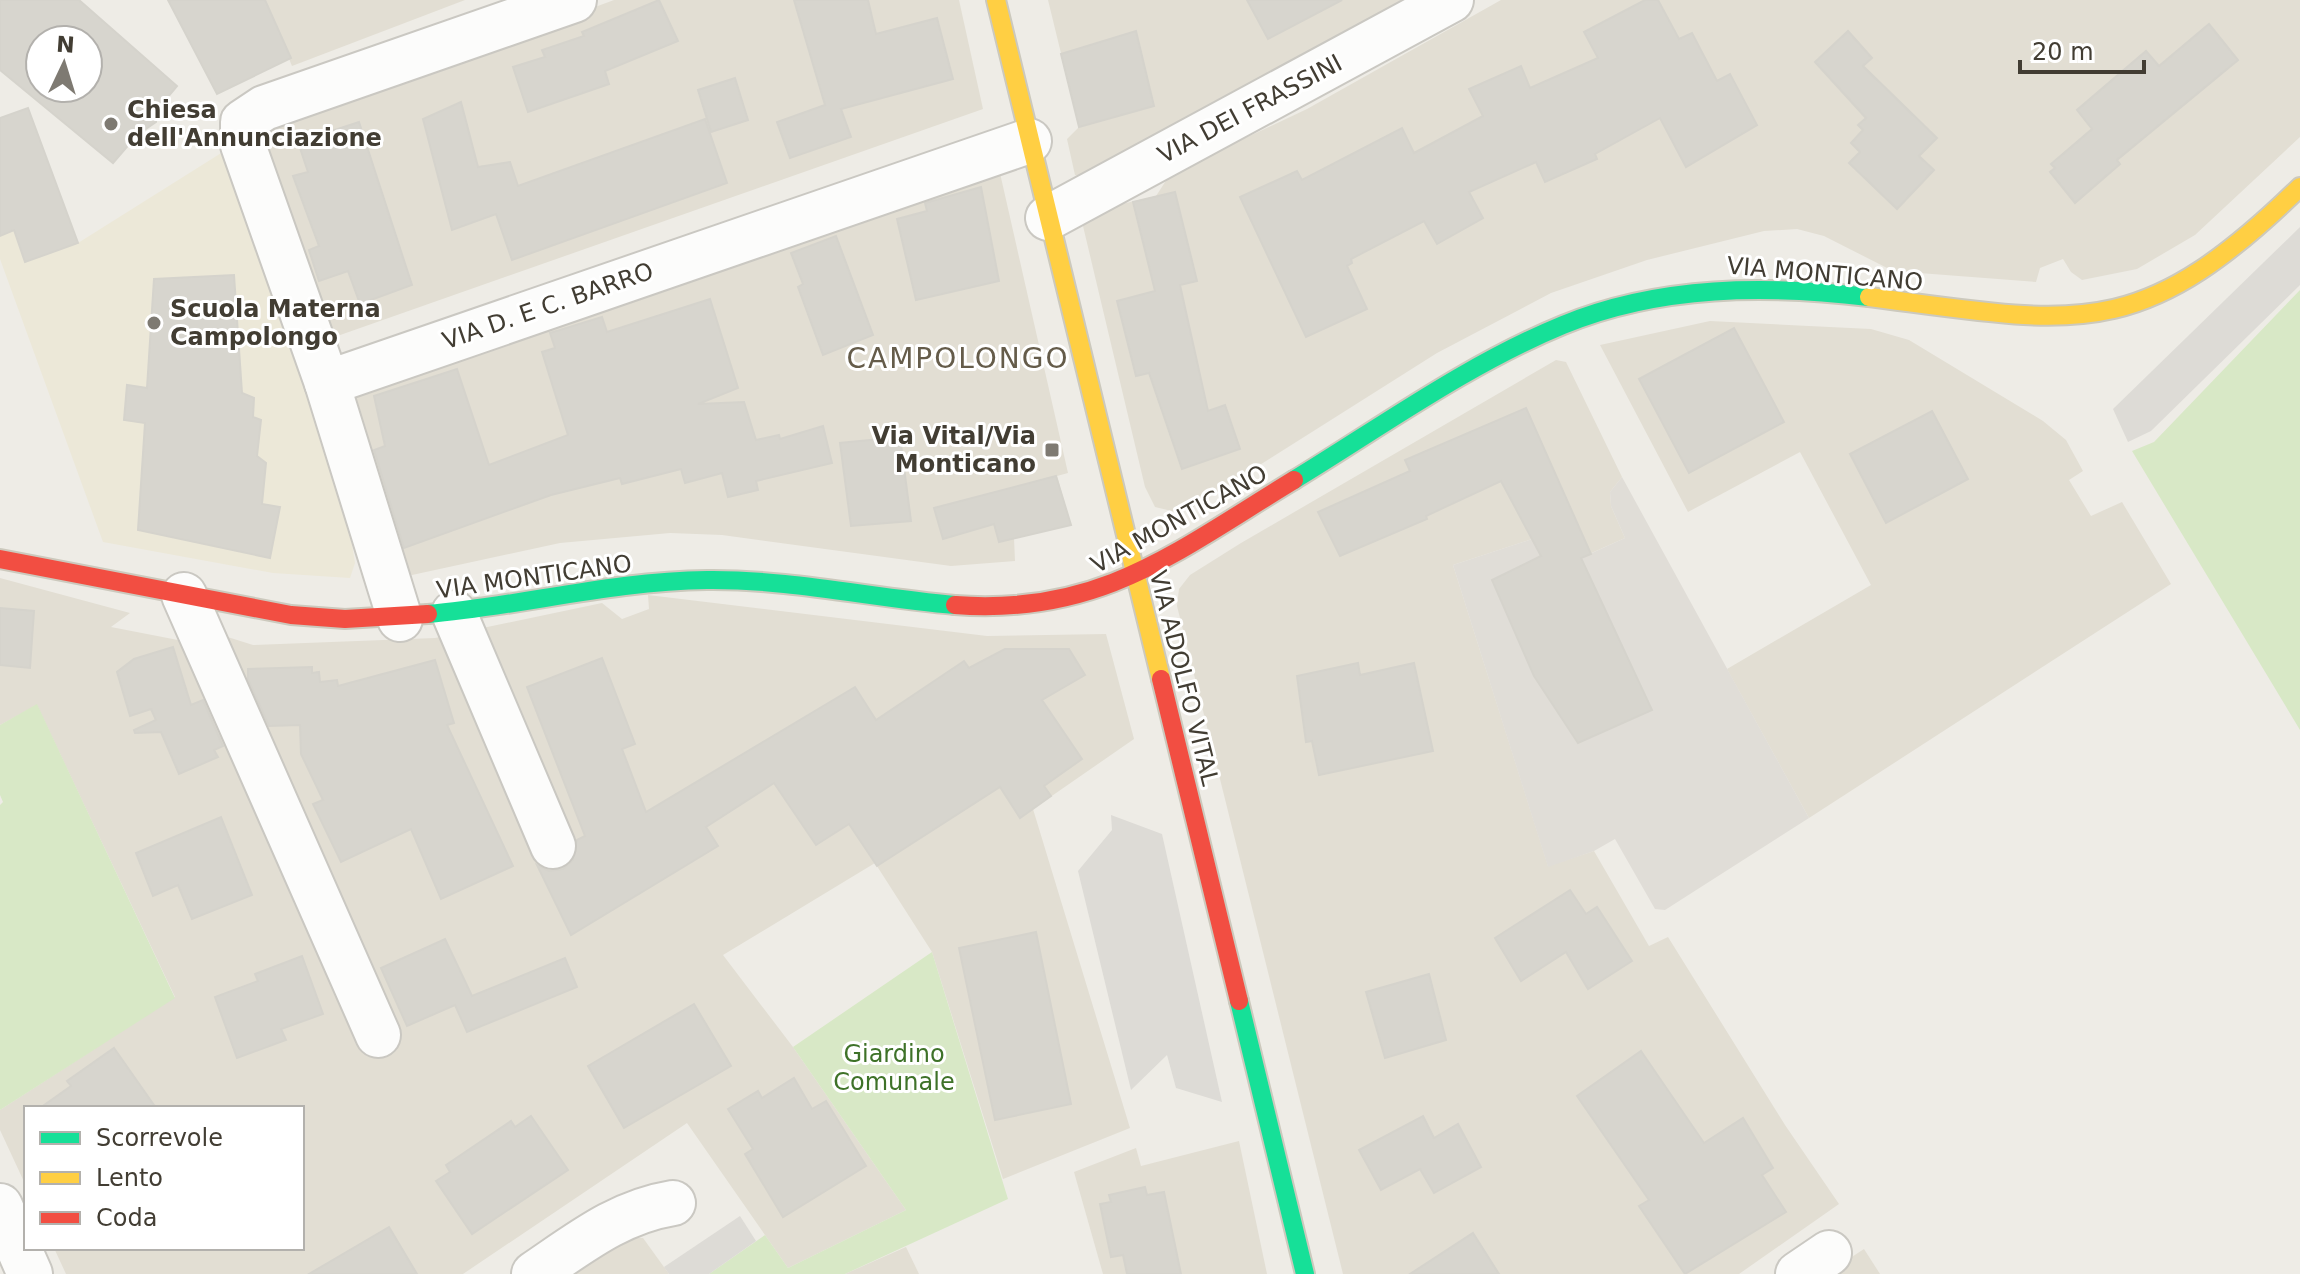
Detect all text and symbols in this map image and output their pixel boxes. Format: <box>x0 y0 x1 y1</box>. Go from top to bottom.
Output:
north arrow <box>24 24 104 104</box>
scale bar <box>2020 24 2144 74</box>
text: N <box>55 31 75 58</box>
text: 20 m <box>2032 38 2094 66</box>
street label: VIA DEI FRASSINI <box>1153 49 1347 169</box>
place label: Chiesa dell'Annunciazione <box>127 96 382 152</box>
marker: Chiesa dell'Annunciazione <box>102 115 120 133</box>
street label: VIA MONTICANO <box>1726 251 1924 297</box>
street label: VIA D. E C. BARRO <box>439 257 657 355</box>
place label: Scuola Materna Campolongo <box>170 295 381 351</box>
marker: Scuola Materna Campolongo <box>145 314 163 332</box>
district label: CAMPOLONGO <box>846 342 1070 375</box>
place label: Via Vital/Via Monticano <box>871 422 1036 478</box>
marker: Via Vital/Via Monticano <box>1043 441 1061 459</box>
street label: VIA MONTICANO <box>1086 459 1272 579</box>
street label: VIA MONTICANO <box>435 549 633 605</box>
street label: VIA ADOLFO VITAL <box>1144 567 1224 789</box>
park label: Giardino Comunale <box>833 1040 955 1096</box>
legend <box>24 1106 304 1250</box>
text: Scorrevole <box>96 1124 223 1152</box>
text: Lento <box>96 1164 163 1192</box>
text: Coda <box>96 1204 157 1232</box>

